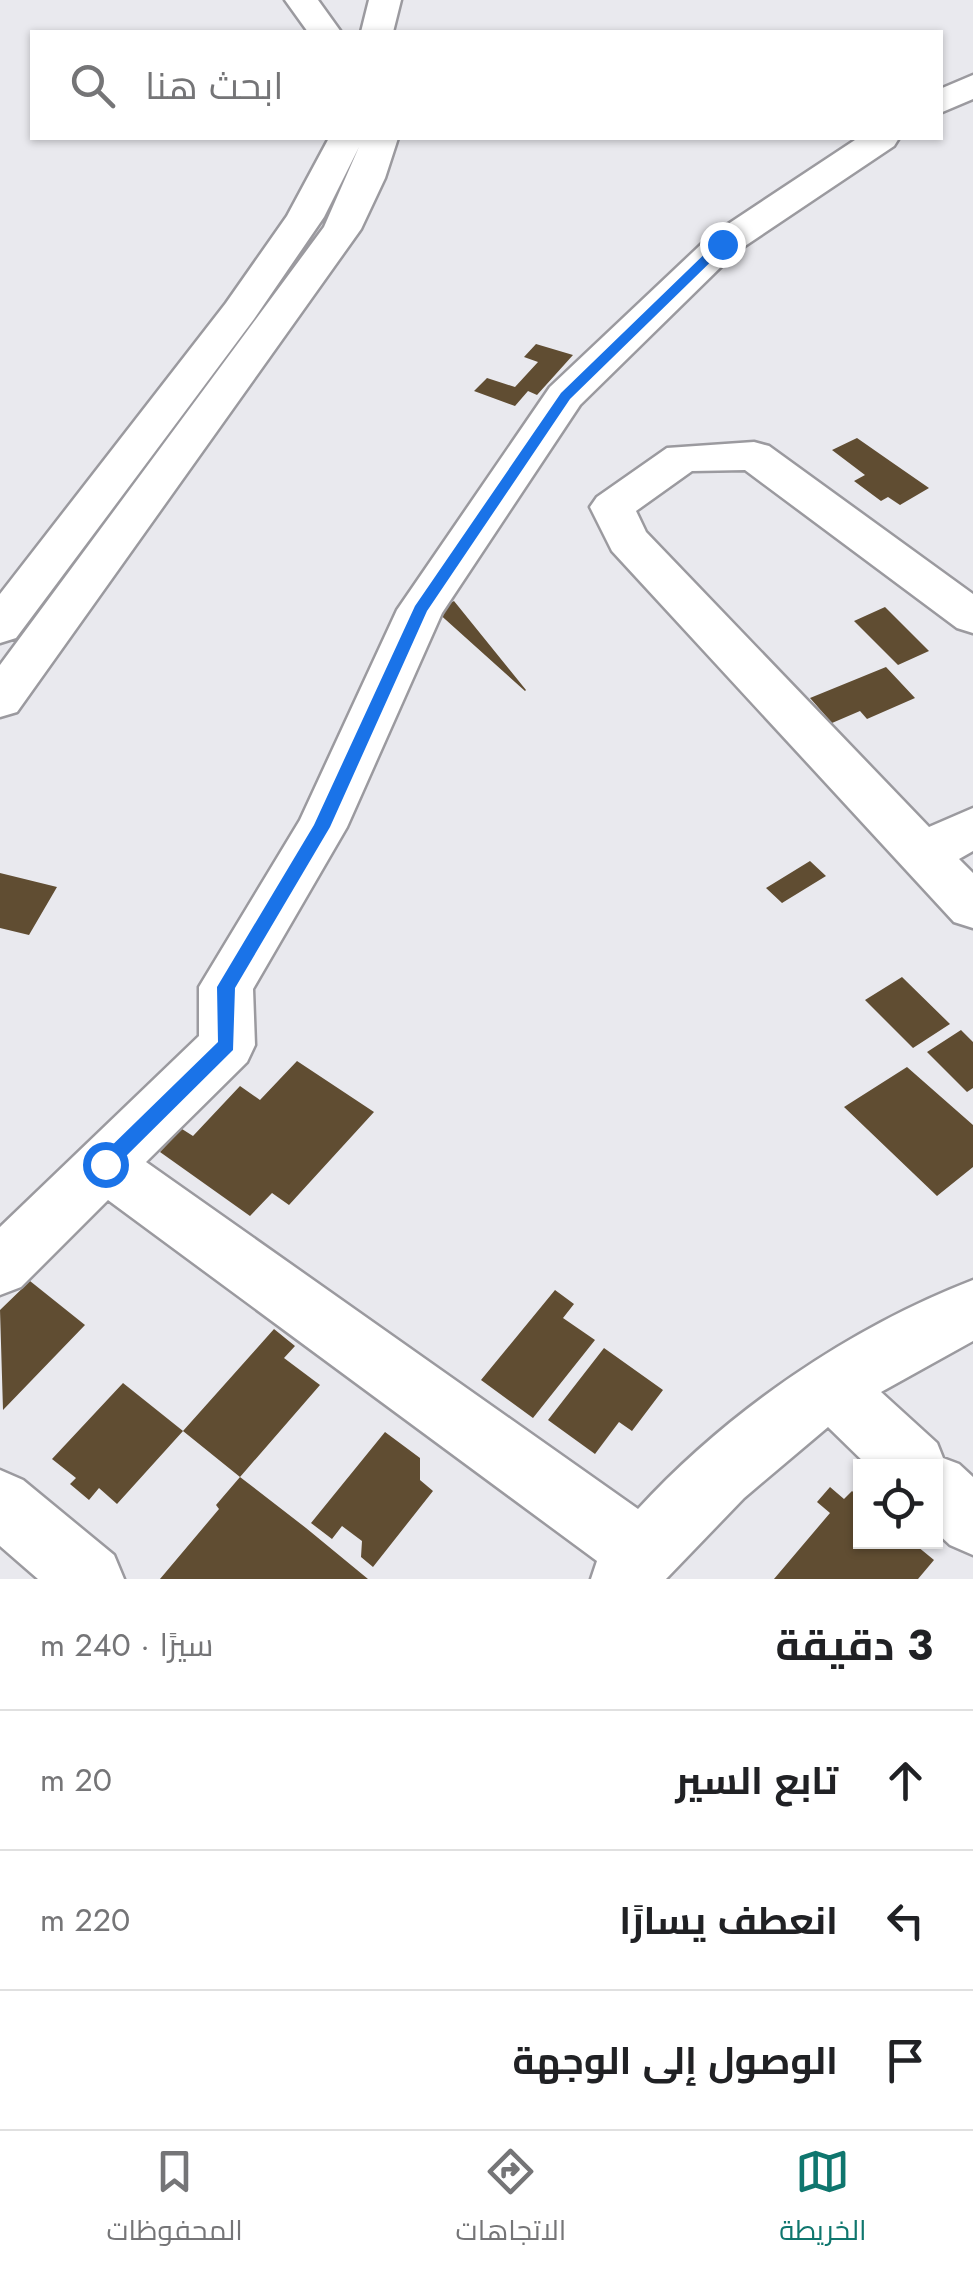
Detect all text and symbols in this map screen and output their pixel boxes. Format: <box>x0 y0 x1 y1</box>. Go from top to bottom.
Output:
search box <box>30 30 943 140</box>
icon: search <box>65 58 120 113</box>
text: ابحث هنا <box>145 58 283 113</box>
route end <box>700 222 746 268</box>
route start <box>83 1142 129 1188</box>
map controls <box>853 1459 943 1549</box>
button: locate <box>853 1459 943 1549</box>
text: 3 دقيقة <box>776 1615 933 1676</box>
text: سيرًا · 240 m <box>40 1622 214 1668</box>
text: تابع السير <box>676 1753 838 1808</box>
icon: ahead <box>878 1753 933 1808</box>
text: 20 m <box>40 1757 112 1803</box>
text: انعطف يسارًا <box>619 1893 838 1948</box>
icon: left <box>878 1893 933 1948</box>
text: 220 m <box>40 1897 130 1943</box>
text: الوصول إلى الوجهة <box>512 2033 838 2088</box>
icon: arrive <box>878 2033 933 2088</box>
tab: المحفوظات <box>106 2144 243 2256</box>
tab: الاتجاهات <box>456 2144 566 2256</box>
tab: الخريطة <box>779 2144 867 2256</box>

